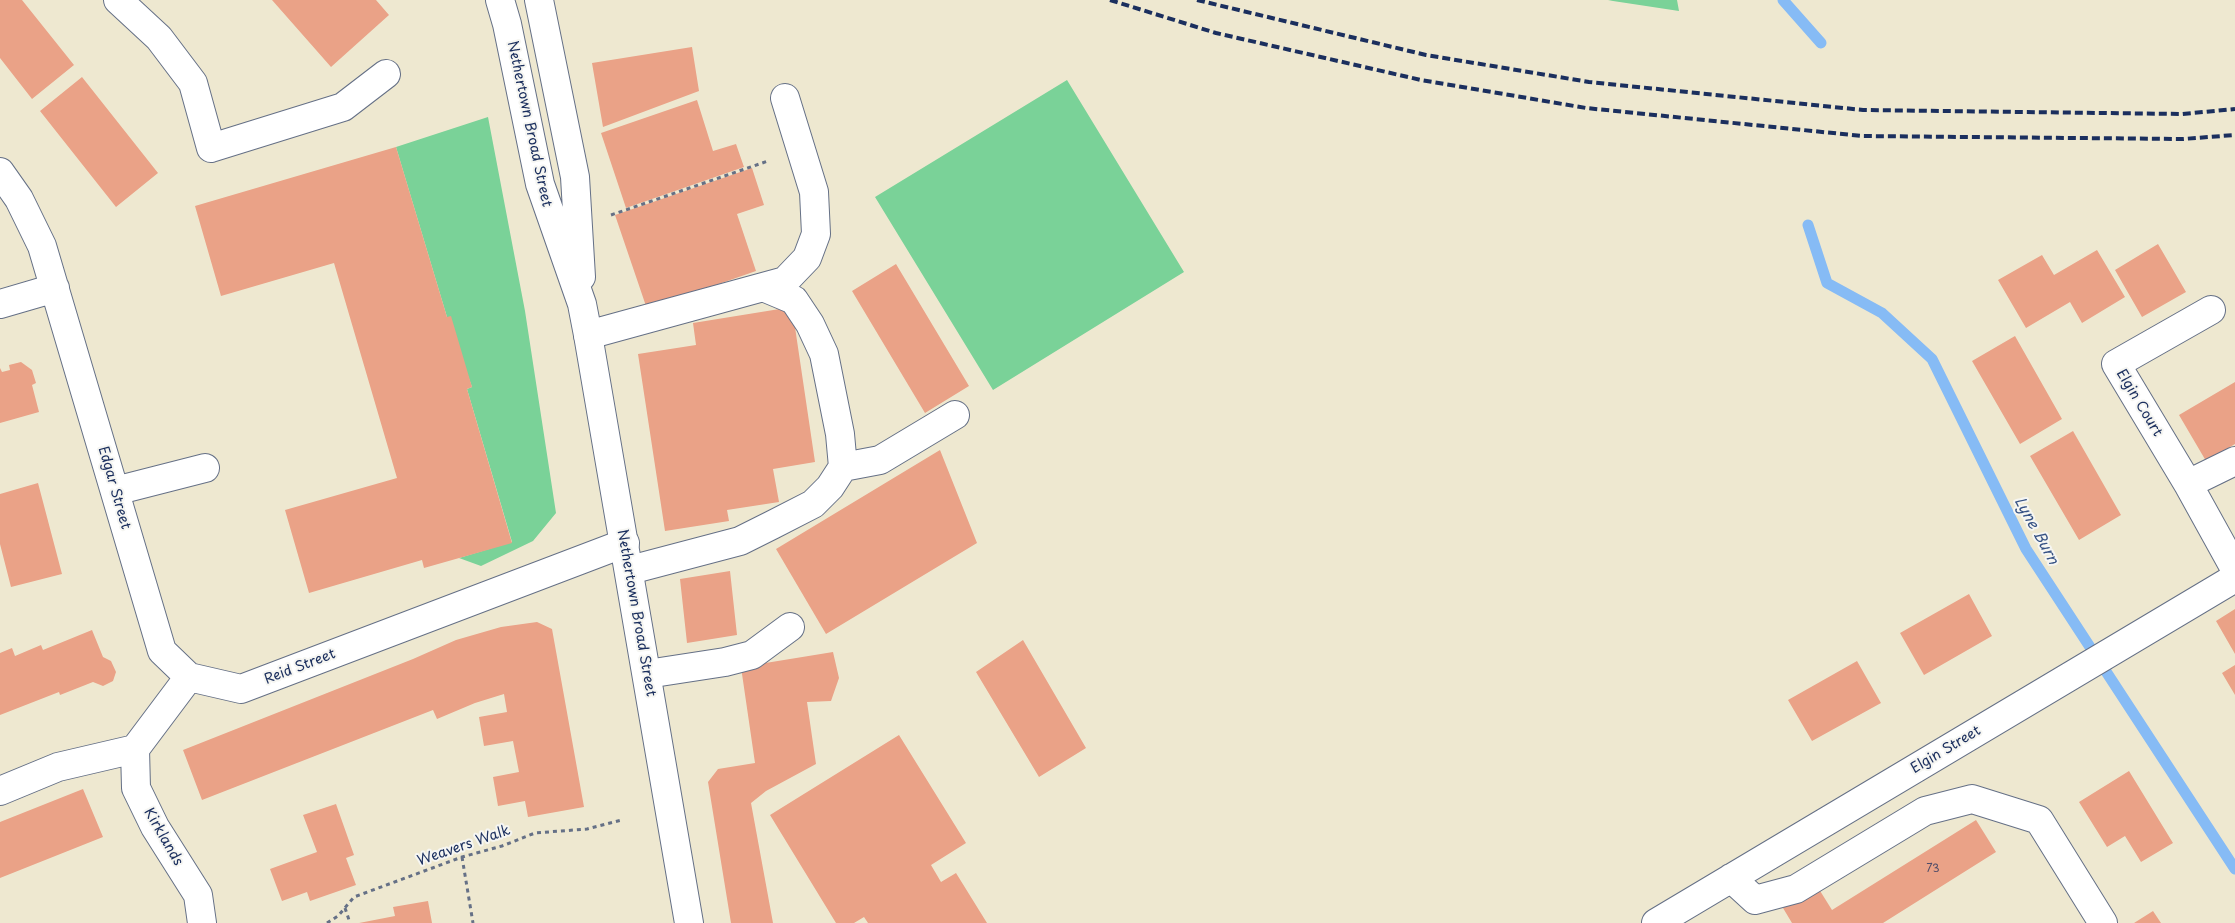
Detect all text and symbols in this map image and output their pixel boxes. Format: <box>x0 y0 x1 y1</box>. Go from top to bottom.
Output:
street label: Nethertown Broad Street <box>503 39 555 209</box>
street label: Elgin Court <box>2112 366 2166 440</box>
street label: Edgar Street <box>94 445 134 531</box>
water label: Lyne Burn <box>2010 494 2062 568</box>
street label: Nethertown Broad Street <box>613 528 659 698</box>
street label: Reid Street <box>262 646 338 688</box>
street label: Elgin Street <box>1908 723 1984 777</box>
street label: Kirklands <box>140 805 186 869</box>
street label: Weavers Walk <box>415 822 513 870</box>
house number: 73 <box>1926 862 1940 876</box>

